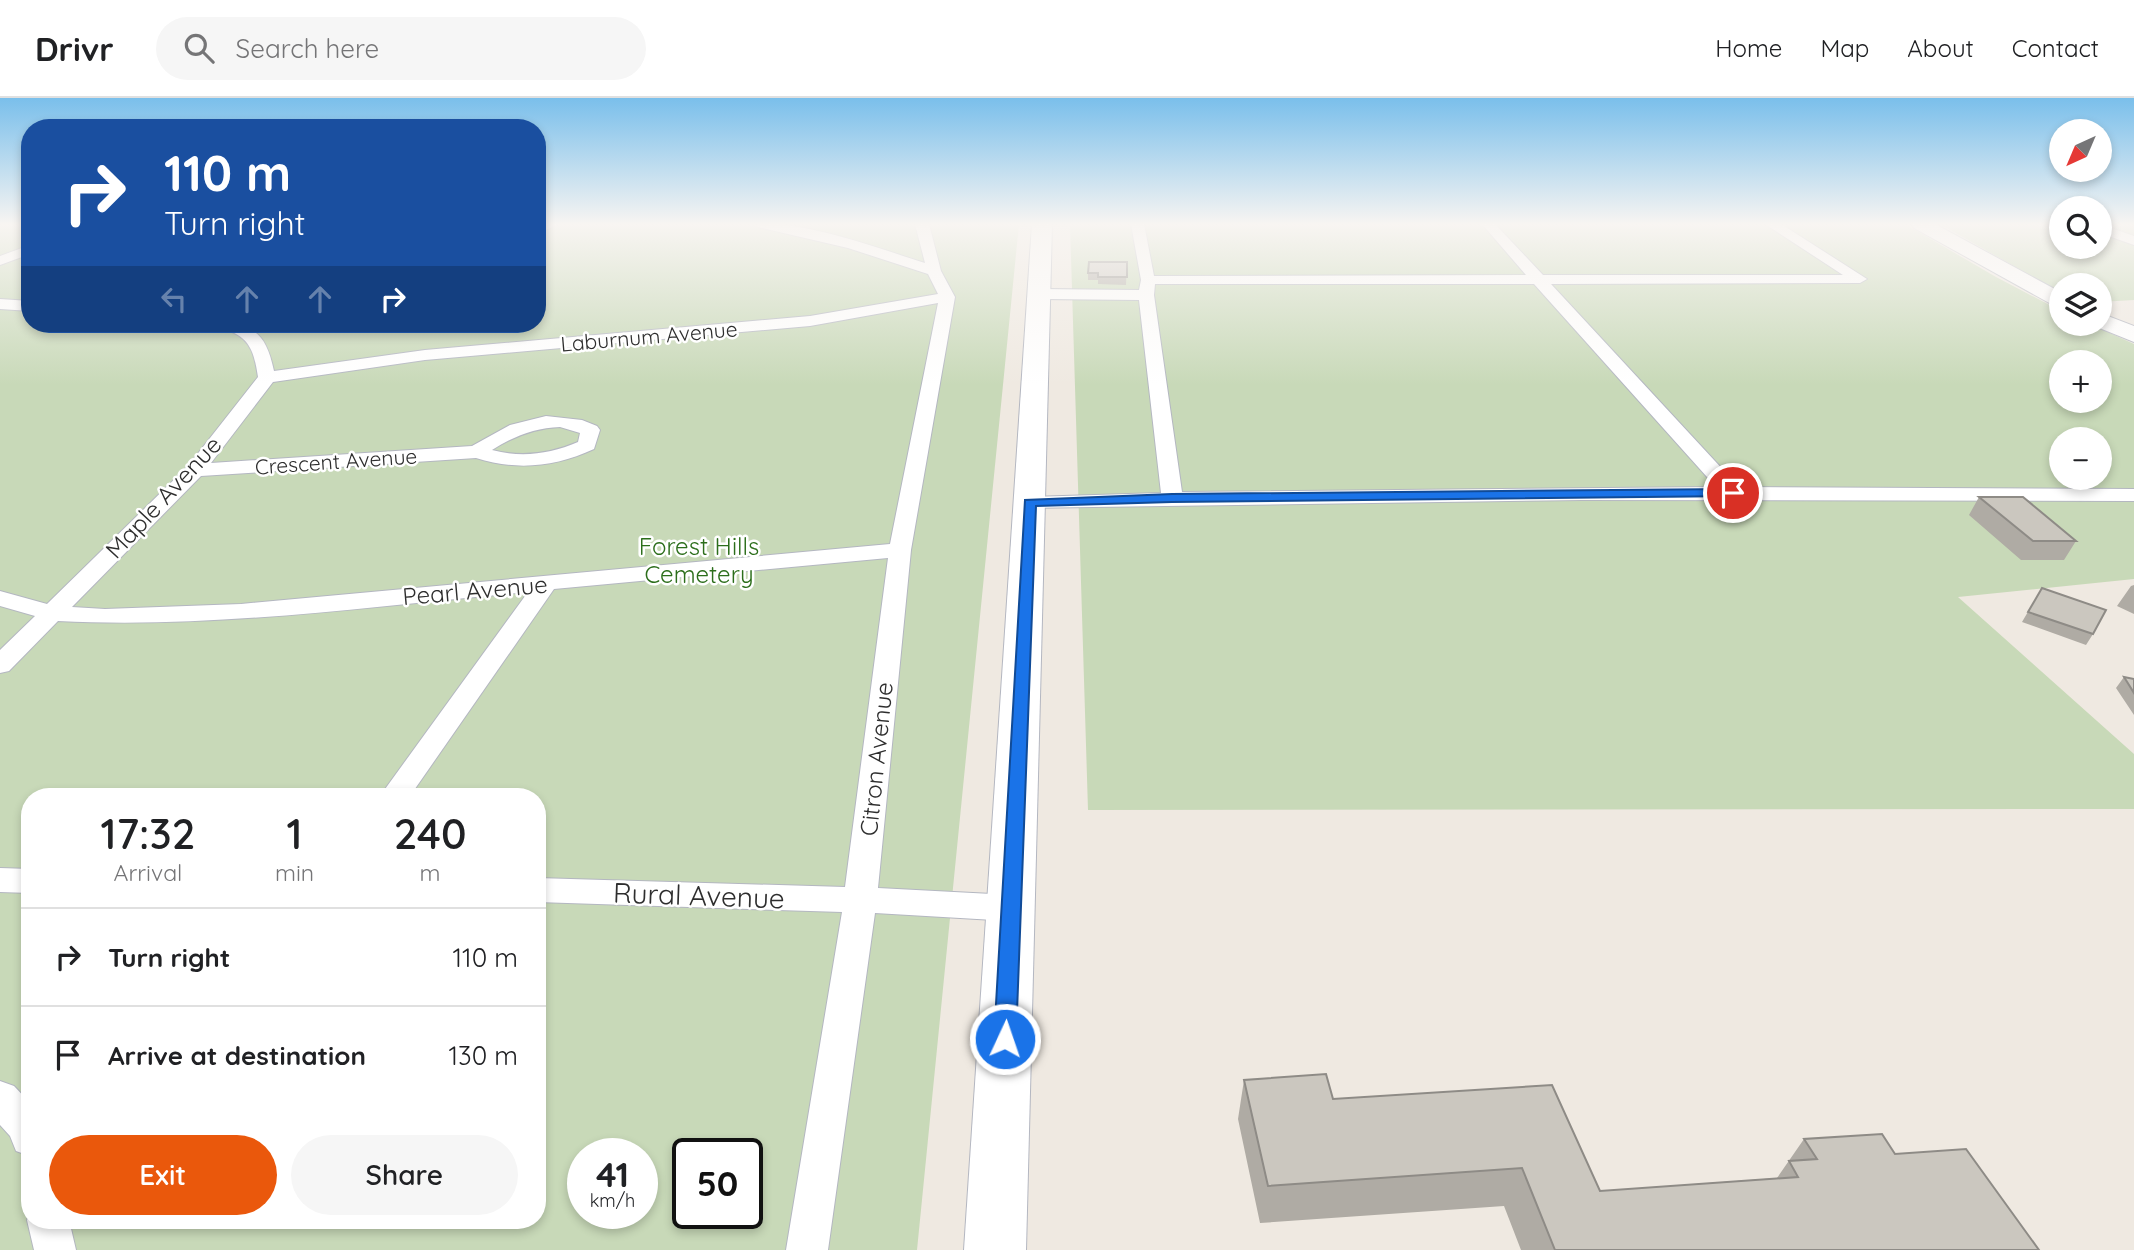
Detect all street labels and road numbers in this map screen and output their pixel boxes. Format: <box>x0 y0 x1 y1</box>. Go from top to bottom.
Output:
street label: Laburnum Avenue <box>559 315 739 357</box>
street label: Maple Avenue <box>99 430 227 564</box>
street label: Crescent Avenue <box>254 442 418 480</box>
street label: Pearl Avenue <box>401 569 549 611</box>
street label: Citron Avenue <box>853 681 899 837</box>
street label: Rural Avenue <box>613 875 785 915</box>

